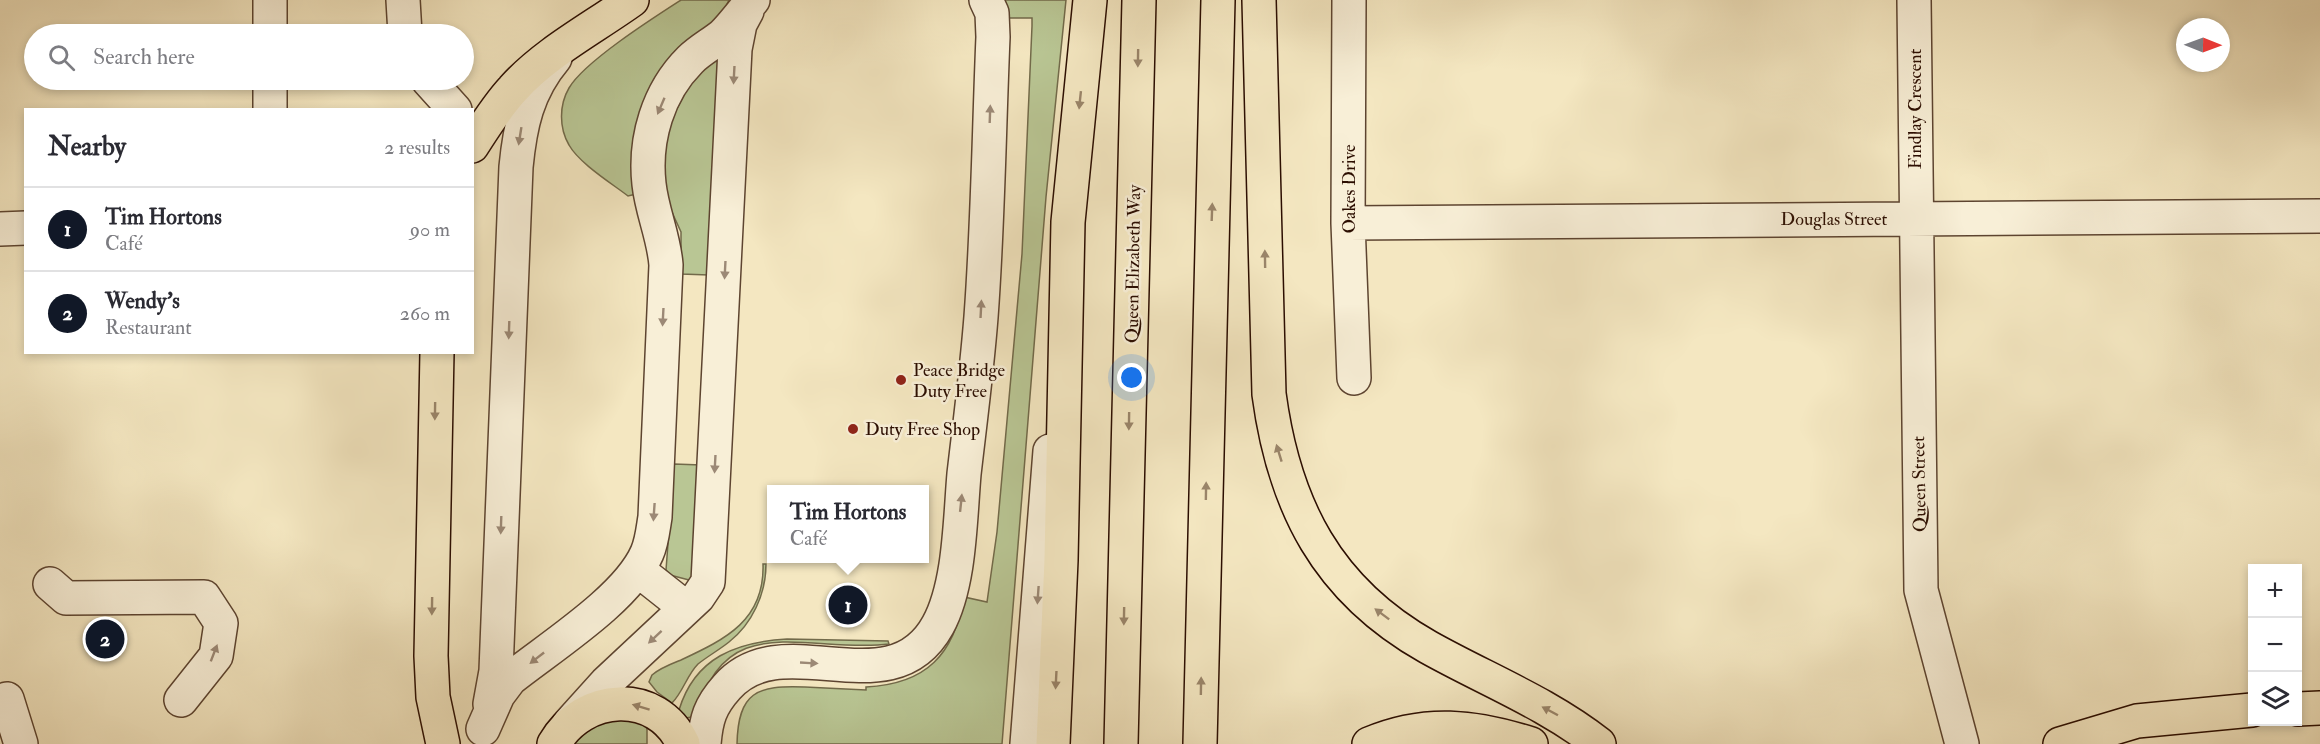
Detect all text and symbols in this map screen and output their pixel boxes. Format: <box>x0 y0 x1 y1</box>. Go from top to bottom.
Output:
north arrow <box>2176 18 2230 72</box>
search box <box>24 24 474 90</box>
icon: search <box>45 41 78 74</box>
text: Search here <box>93 43 195 71</box>
street label: Findlay Crescent <box>1904 48 1927 169</box>
one-way arrow <box>1133 49 1142 68</box>
one-way arrow <box>729 65 738 84</box>
one-way arrow <box>1075 91 1085 110</box>
one-way arrow <box>656 97 666 115</box>
one-way arrow <box>985 105 994 124</box>
one-way arrow <box>515 126 524 145</box>
text: Nearby <box>48 131 126 163</box>
text: 2 results <box>384 135 450 160</box>
street label: Oakes Drive <box>1338 144 1361 234</box>
street label: Queen Elizabeth Way <box>1121 184 1146 343</box>
one-way arrow <box>1208 202 1217 221</box>
text: Tim Hortons <box>105 203 222 231</box>
street label: Douglas Street <box>1781 208 1888 231</box>
text: 1 <box>64 217 71 242</box>
text: 90 m <box>410 217 450 242</box>
text: Café <box>105 231 143 256</box>
one-way arrow <box>1260 250 1270 269</box>
one-way arrow <box>720 260 729 279</box>
text: Wendy's <box>105 287 180 315</box>
one-way arrow <box>977 300 986 319</box>
text: 2 <box>62 301 73 326</box>
text: 260 m <box>400 301 450 326</box>
one-way arrow <box>659 308 668 327</box>
text: Restaurant <box>105 315 192 340</box>
one-way arrow <box>505 321 514 340</box>
place label: Peace Bridge Duty Free <box>913 359 1005 403</box>
your location <box>1117 363 1146 392</box>
marker: Peace Bridge Duty Free <box>894 373 908 387</box>
one-way arrow <box>431 401 440 420</box>
one-way arrow <box>1124 412 1133 431</box>
place label: Duty Free Shop <box>865 418 980 441</box>
marker: Duty Free Shop <box>846 422 860 436</box>
street label: Queen Street <box>1907 436 1932 532</box>
one-way arrow <box>1274 444 1283 462</box>
one-way arrow <box>711 455 720 474</box>
one-way arrow <box>1201 481 1210 500</box>
popup <box>767 485 929 563</box>
one-way arrow <box>956 494 966 513</box>
text: Tim Hortons <box>790 498 906 526</box>
one-way arrow <box>650 503 659 522</box>
one-way arrow <box>497 516 506 535</box>
text: Café <box>790 526 827 551</box>
map controls <box>2248 564 2302 726</box>
button: + <box>2248 564 2302 618</box>
pin: 1 <box>828 582 868 628</box>
one-way arrow <box>1033 585 1043 604</box>
one-way arrow <box>427 596 436 615</box>
one-way arrow <box>1119 607 1129 626</box>
one-way arrow <box>1374 609 1389 621</box>
pin: 2 <box>86 616 124 662</box>
button: − <box>2248 618 2302 672</box>
one-way arrow <box>648 630 663 643</box>
one-way arrow <box>210 644 220 662</box>
one-way arrow <box>529 651 545 664</box>
one-way arrow <box>799 659 818 668</box>
one-way arrow <box>1051 670 1060 689</box>
button: layers <box>2248 672 2302 726</box>
one-way arrow <box>1197 676 1206 695</box>
one-way arrow <box>632 702 650 711</box>
one-way arrow <box>1542 706 1559 716</box>

